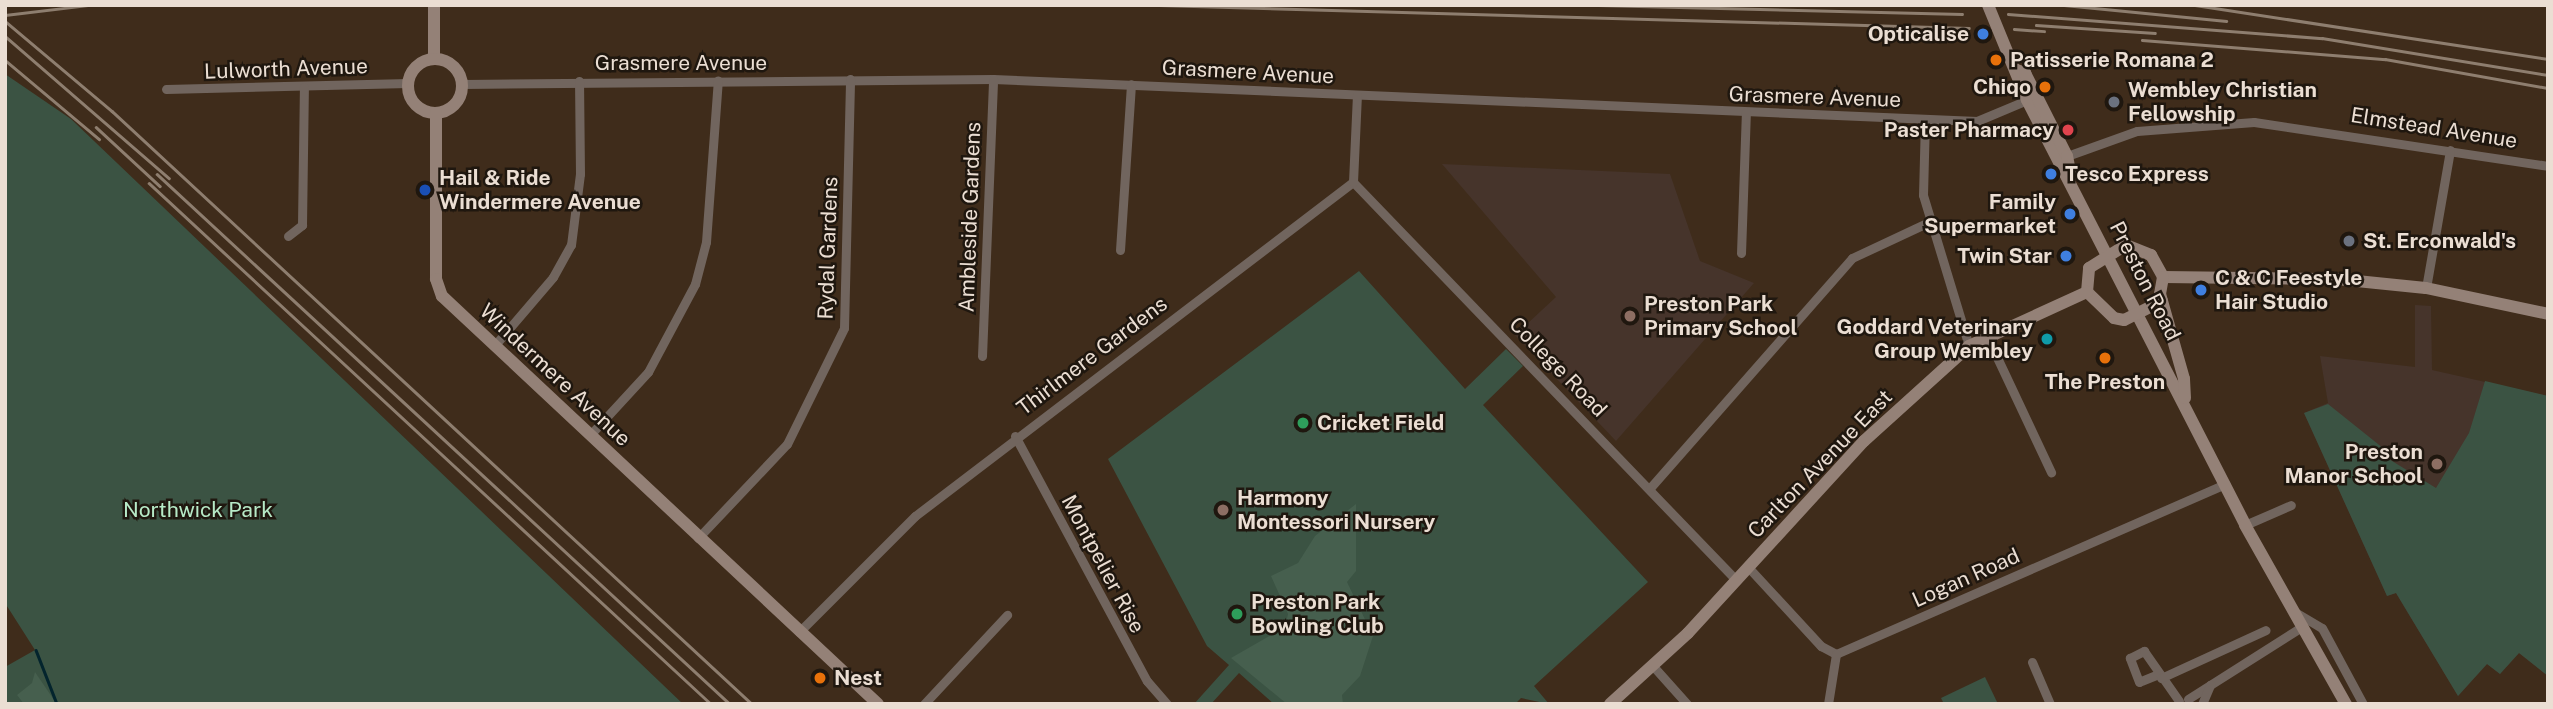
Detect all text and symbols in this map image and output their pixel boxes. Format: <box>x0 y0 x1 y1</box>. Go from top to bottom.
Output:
place label: Opticalise <box>1868 21 1969 47</box>
marker: Opticalise <box>1975 26 1991 42</box>
place label: Patisserie Romana 2 <box>2010 47 2214 73</box>
street label: Grasmere Avenue <box>595 50 767 76</box>
marker: Patisserie Romana 2 <box>1988 52 2004 68</box>
street label: Lulworth Avenue <box>204 54 368 84</box>
street label: Grasmere Avenue <box>1161 55 1335 89</box>
place label: Chiqo <box>1973 74 2031 100</box>
place label: Wembley Christian Fellowship <box>2128 77 2317 127</box>
marker: Chiqo <box>2037 79 2053 95</box>
street label: Grasmere Avenue <box>1728 81 1902 113</box>
marker: Wembley Christian Fellowship <box>2106 94 2122 110</box>
street label: Elmstead Avenue <box>2349 102 2519 154</box>
place label: Paster Pharmacy <box>1884 117 2054 143</box>
street label: Ambleside Gardens <box>954 121 986 313</box>
marker: Paster Pharmacy <box>2060 122 2076 138</box>
place label: Tesco Express <box>2065 161 2209 187</box>
place label: Hail & Ride Windermere Avenue <box>439 165 641 215</box>
marker: Tesco Express <box>2043 166 2059 182</box>
street label: Rydal Gardens <box>813 176 843 320</box>
marker: Hail & Ride Windermere Avenue <box>417 182 433 198</box>
place label: Family Supermarket <box>1924 189 2056 239</box>
marker: Family Supermarket <box>2062 206 2078 222</box>
street label: Preston Road <box>2104 217 2186 345</box>
place label: St. Erconwald's <box>2363 228 2516 254</box>
marker: St. Erconwald's <box>2341 233 2357 249</box>
place label: Twin Star <box>1957 243 2052 269</box>
marker: Twin Star <box>2058 248 2074 264</box>
place label: C & C Feestyle Hair Studio <box>2215 265 2362 315</box>
marker: C & C Feestyle Hair Studio <box>2193 282 2209 298</box>
street label: Thirlmere Gardens <box>1012 291 1172 421</box>
place label: Preston Park Primary School <box>1644 291 1797 341</box>
street label: Windermere Avenue <box>474 298 636 452</box>
marker: Preston Park Primary School <box>1622 308 1638 324</box>
street label: College Road <box>1504 312 1612 422</box>
place label: Goddard Veterinary Group Wembley <box>1836 314 2033 364</box>
marker: Goddard Veterinary Group Wembley <box>2039 331 2055 347</box>
marker: The Preston <box>2097 350 2113 366</box>
place label: The Preston <box>2045 369 2165 395</box>
street label: Carlton Avenue East <box>1743 384 1897 544</box>
place label: Cricket Field <box>1317 410 1444 436</box>
marker: Cricket Field <box>1295 415 1311 431</box>
place label: Preston Manor School <box>2285 439 2423 489</box>
marker: Preston Manor School <box>2429 456 2445 472</box>
place label: Harmony Montessori Nursery <box>1237 485 1435 535</box>
street label: Montpelier Rise <box>1056 491 1150 637</box>
park label: Northwick Park <box>123 497 273 523</box>
marker: Harmony Montessori Nursery <box>1215 502 1231 518</box>
street label: Logan Road <box>1908 543 2024 613</box>
place label: Preston Park Bowling Club <box>1251 589 1384 639</box>
marker: Preston Park Bowling Club <box>1229 606 1245 622</box>
place label: Nest <box>834 665 882 691</box>
marker: Nest <box>812 670 828 686</box>

